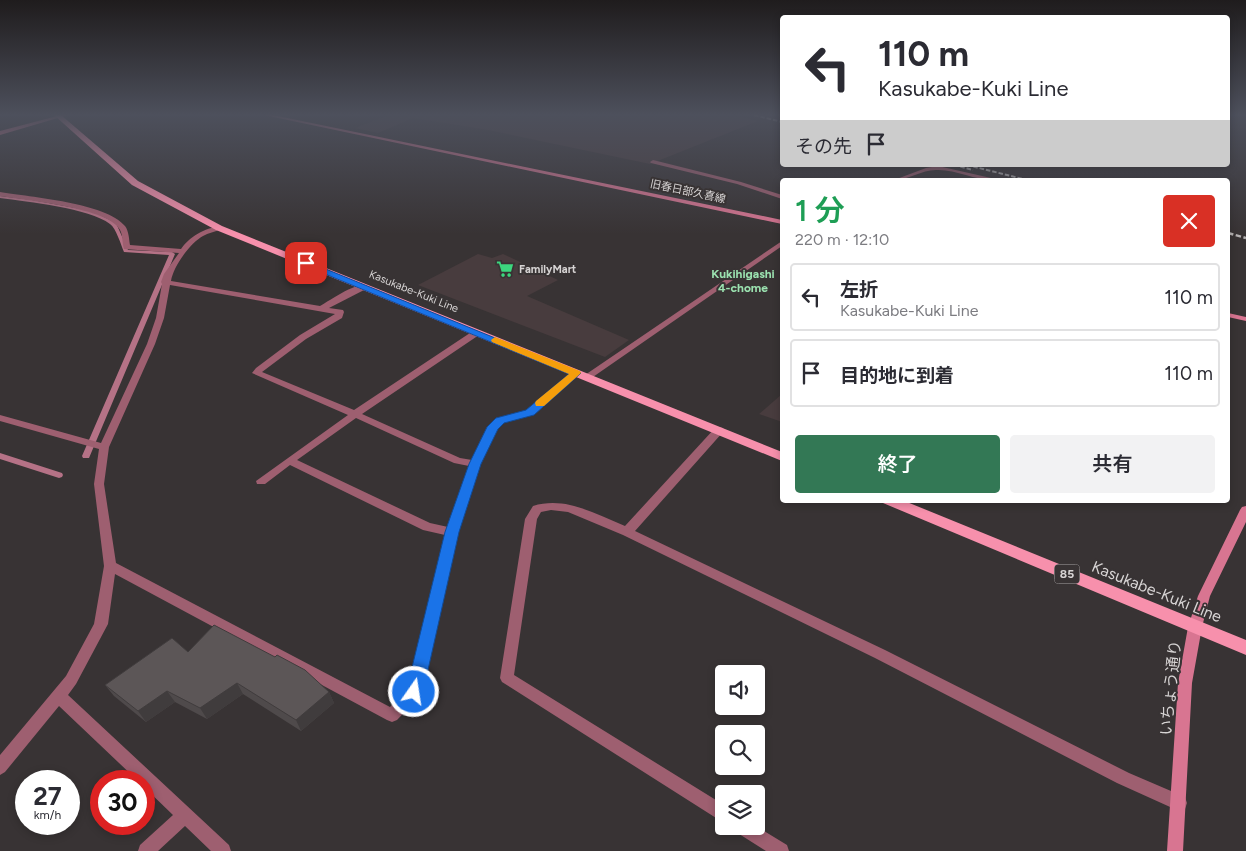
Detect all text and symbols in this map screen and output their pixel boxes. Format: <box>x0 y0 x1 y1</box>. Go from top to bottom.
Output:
text: 110 m <box>878 33 969 75</box>
icon: left <box>795 35 860 100</box>
text: Kasukabe-Kuki Line <box>878 75 1068 102</box>
icon: arrive <box>862 130 890 158</box>
text: その先 <box>795 135 852 158</box>
street label: 旧春日部久喜線 <box>649 177 727 206</box>
text: 1 分 <box>795 192 845 229</box>
button: close <box>1163 195 1215 247</box>
text: 220 m · 12:10 <box>795 230 889 249</box>
pin <box>285 242 327 284</box>
icon: arrive <box>292 249 320 277</box>
supermarket icon: FamilyMart <box>495 259 515 279</box>
place label: FamilyMart <box>519 263 577 276</box>
district label: Kukihigashi 4-chome <box>711 267 775 295</box>
street label: Kasukabe-Kuki Line <box>367 268 460 315</box>
text: 左折 <box>840 278 878 301</box>
icon: left <box>797 283 825 311</box>
text: 110 m <box>1164 286 1213 309</box>
text: Kasukabe-Kuki Line <box>840 301 978 320</box>
icon: arrive <box>797 359 825 387</box>
text: 110 m <box>1164 362 1213 385</box>
text: 目的地に到着 <box>840 364 954 387</box>
button: 終了 <box>795 435 1000 493</box>
button: 共有 <box>1010 435 1215 493</box>
street label: Kasukabe-Kuki Line <box>1089 557 1225 626</box>
road number: 85 <box>1054 564 1080 584</box>
street label: いちょう通り <box>1156 639 1185 737</box>
position arrow <box>387 665 439 717</box>
map controls <box>715 665 765 835</box>
button: sound <box>715 665 765 715</box>
button: search <box>715 725 765 775</box>
speed limit sign: 30 <box>90 770 155 835</box>
text: 27 <box>33 781 62 811</box>
button: layers <box>715 785 765 835</box>
text: km/h <box>34 808 61 822</box>

